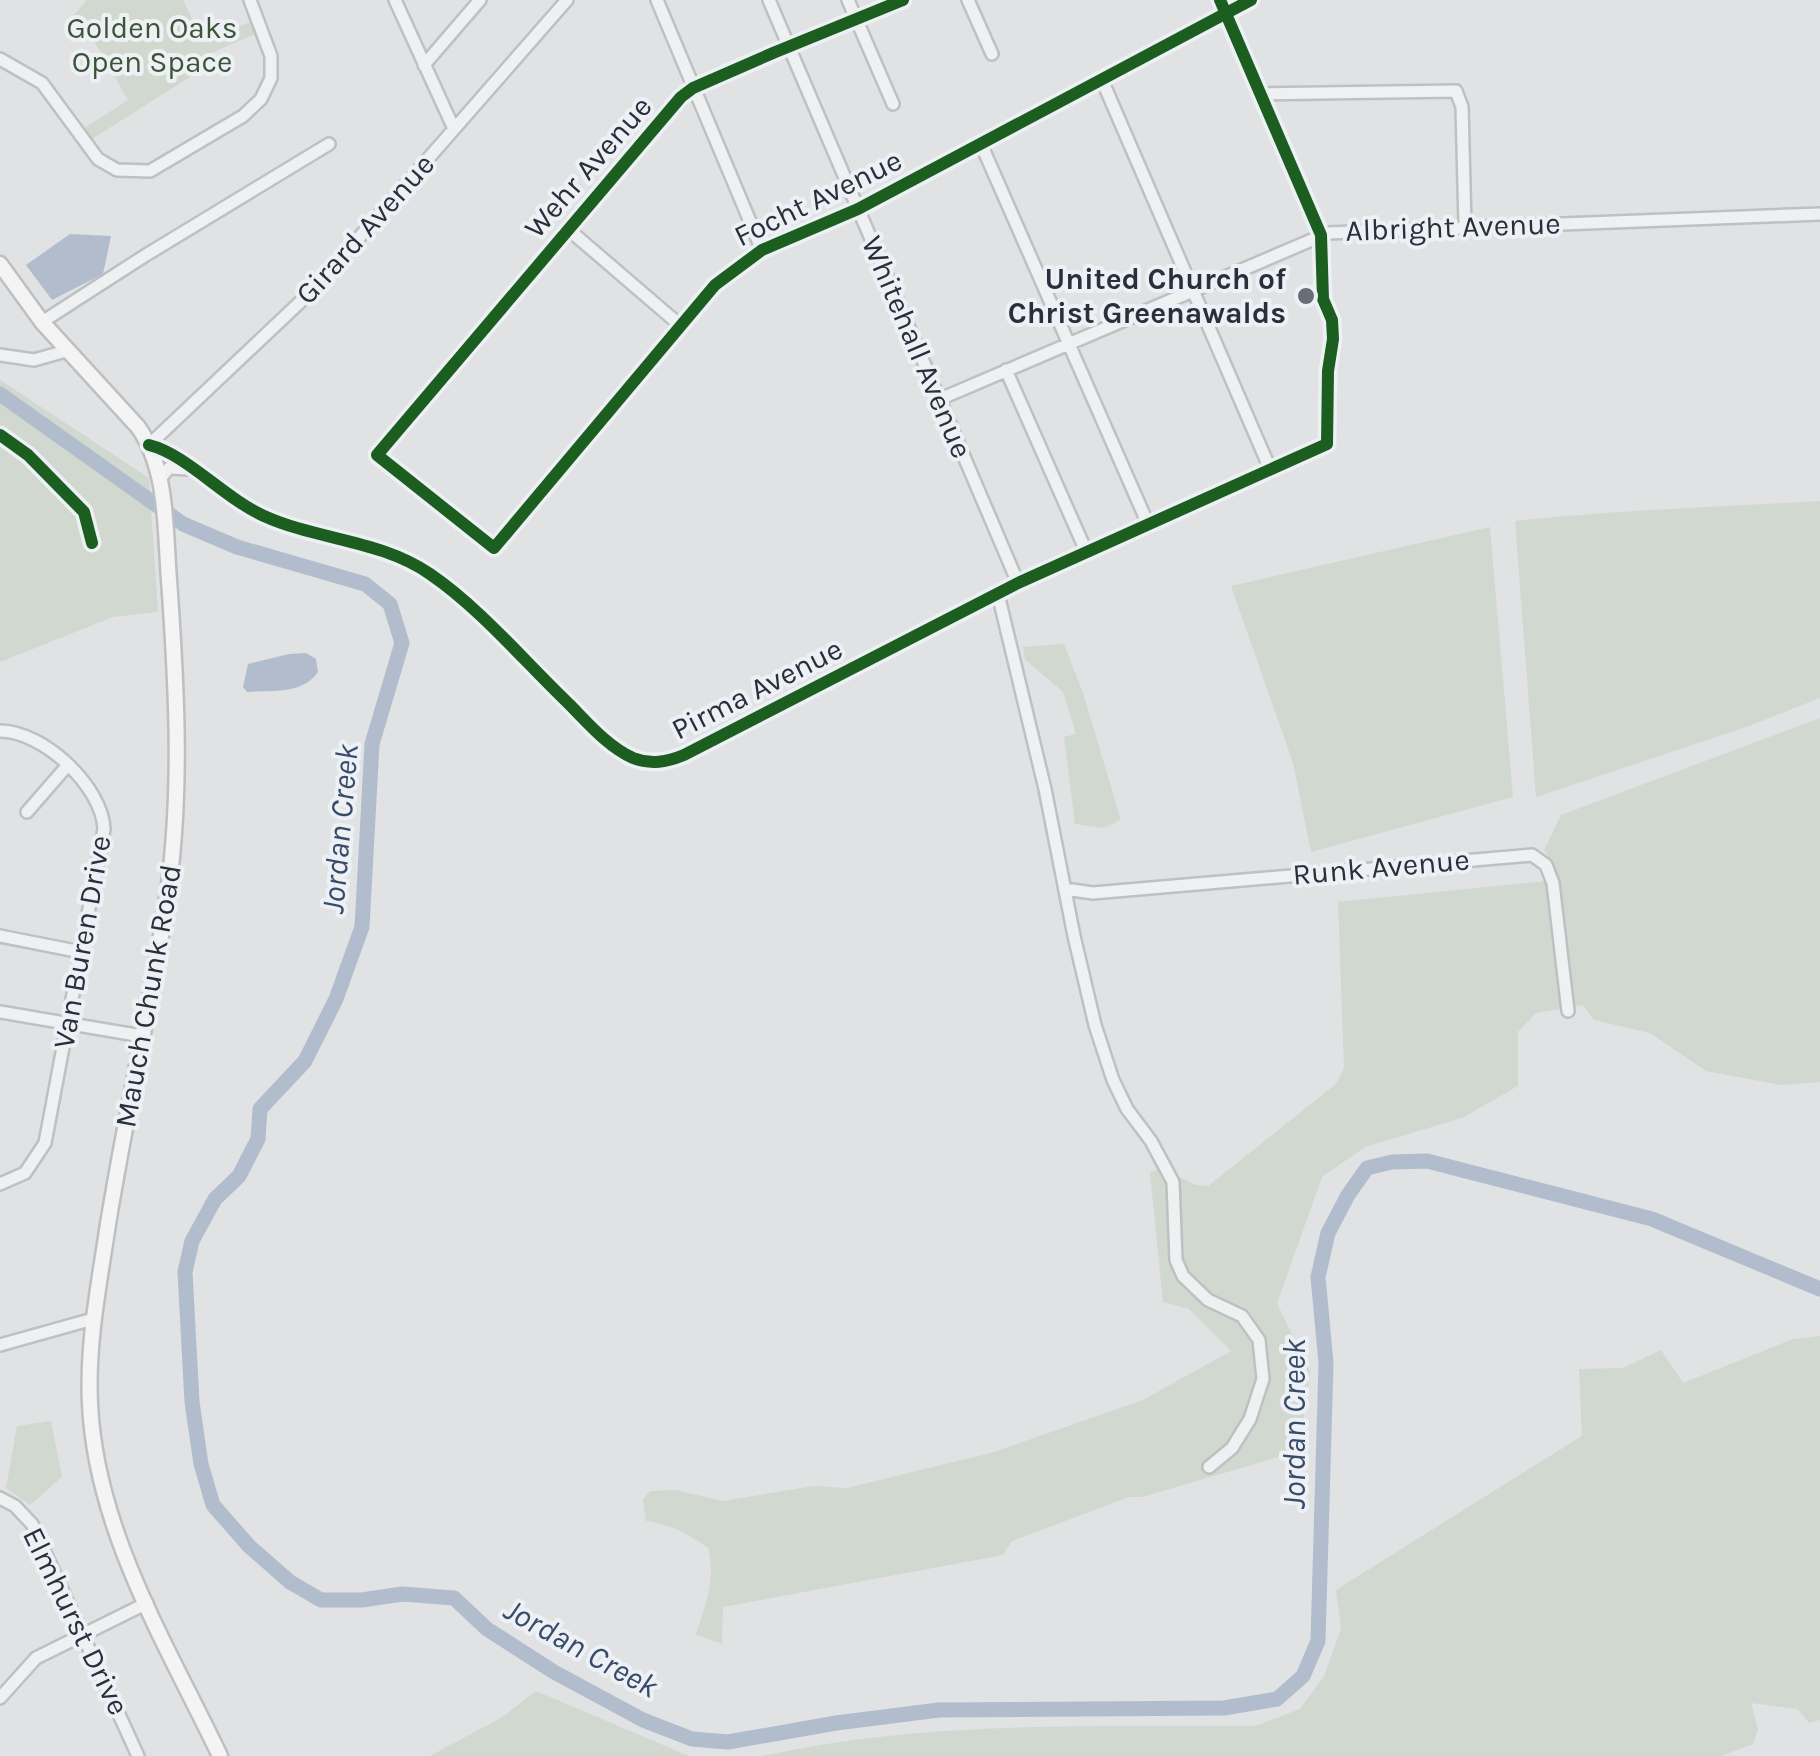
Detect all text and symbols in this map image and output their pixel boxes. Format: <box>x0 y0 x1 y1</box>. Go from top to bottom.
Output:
park label: Golden Oaks Open Space <box>66 10 238 80</box>
street label: Wehr Avenue <box>517 89 659 245</box>
street label: Focht Avenue <box>728 142 908 254</box>
street label: Girard Avenue <box>288 146 442 312</box>
street label: Albright Avenue <box>1345 205 1561 249</box>
street label: Whitehall Avenue <box>854 231 980 463</box>
place label: United Church of Christ Greenawalds <box>1008 261 1287 331</box>
marker: United Church of Christ Greenawalds <box>1295 285 1317 307</box>
street label: Pirma Avenue <box>666 631 848 747</box>
water label: Jordan Creek <box>314 742 366 915</box>
street label: Van Buren Drive <box>46 832 118 1052</box>
street label: Runk Avenue <box>1291 841 1471 893</box>
street label: Mauch Chunk Road <box>107 862 189 1130</box>
water label: Jordan Creek <box>1276 1338 1313 1509</box>
street label: Elmhurst Drive <box>15 1521 137 1721</box>
water label: Jordan Creek <box>498 1591 665 1706</box>

